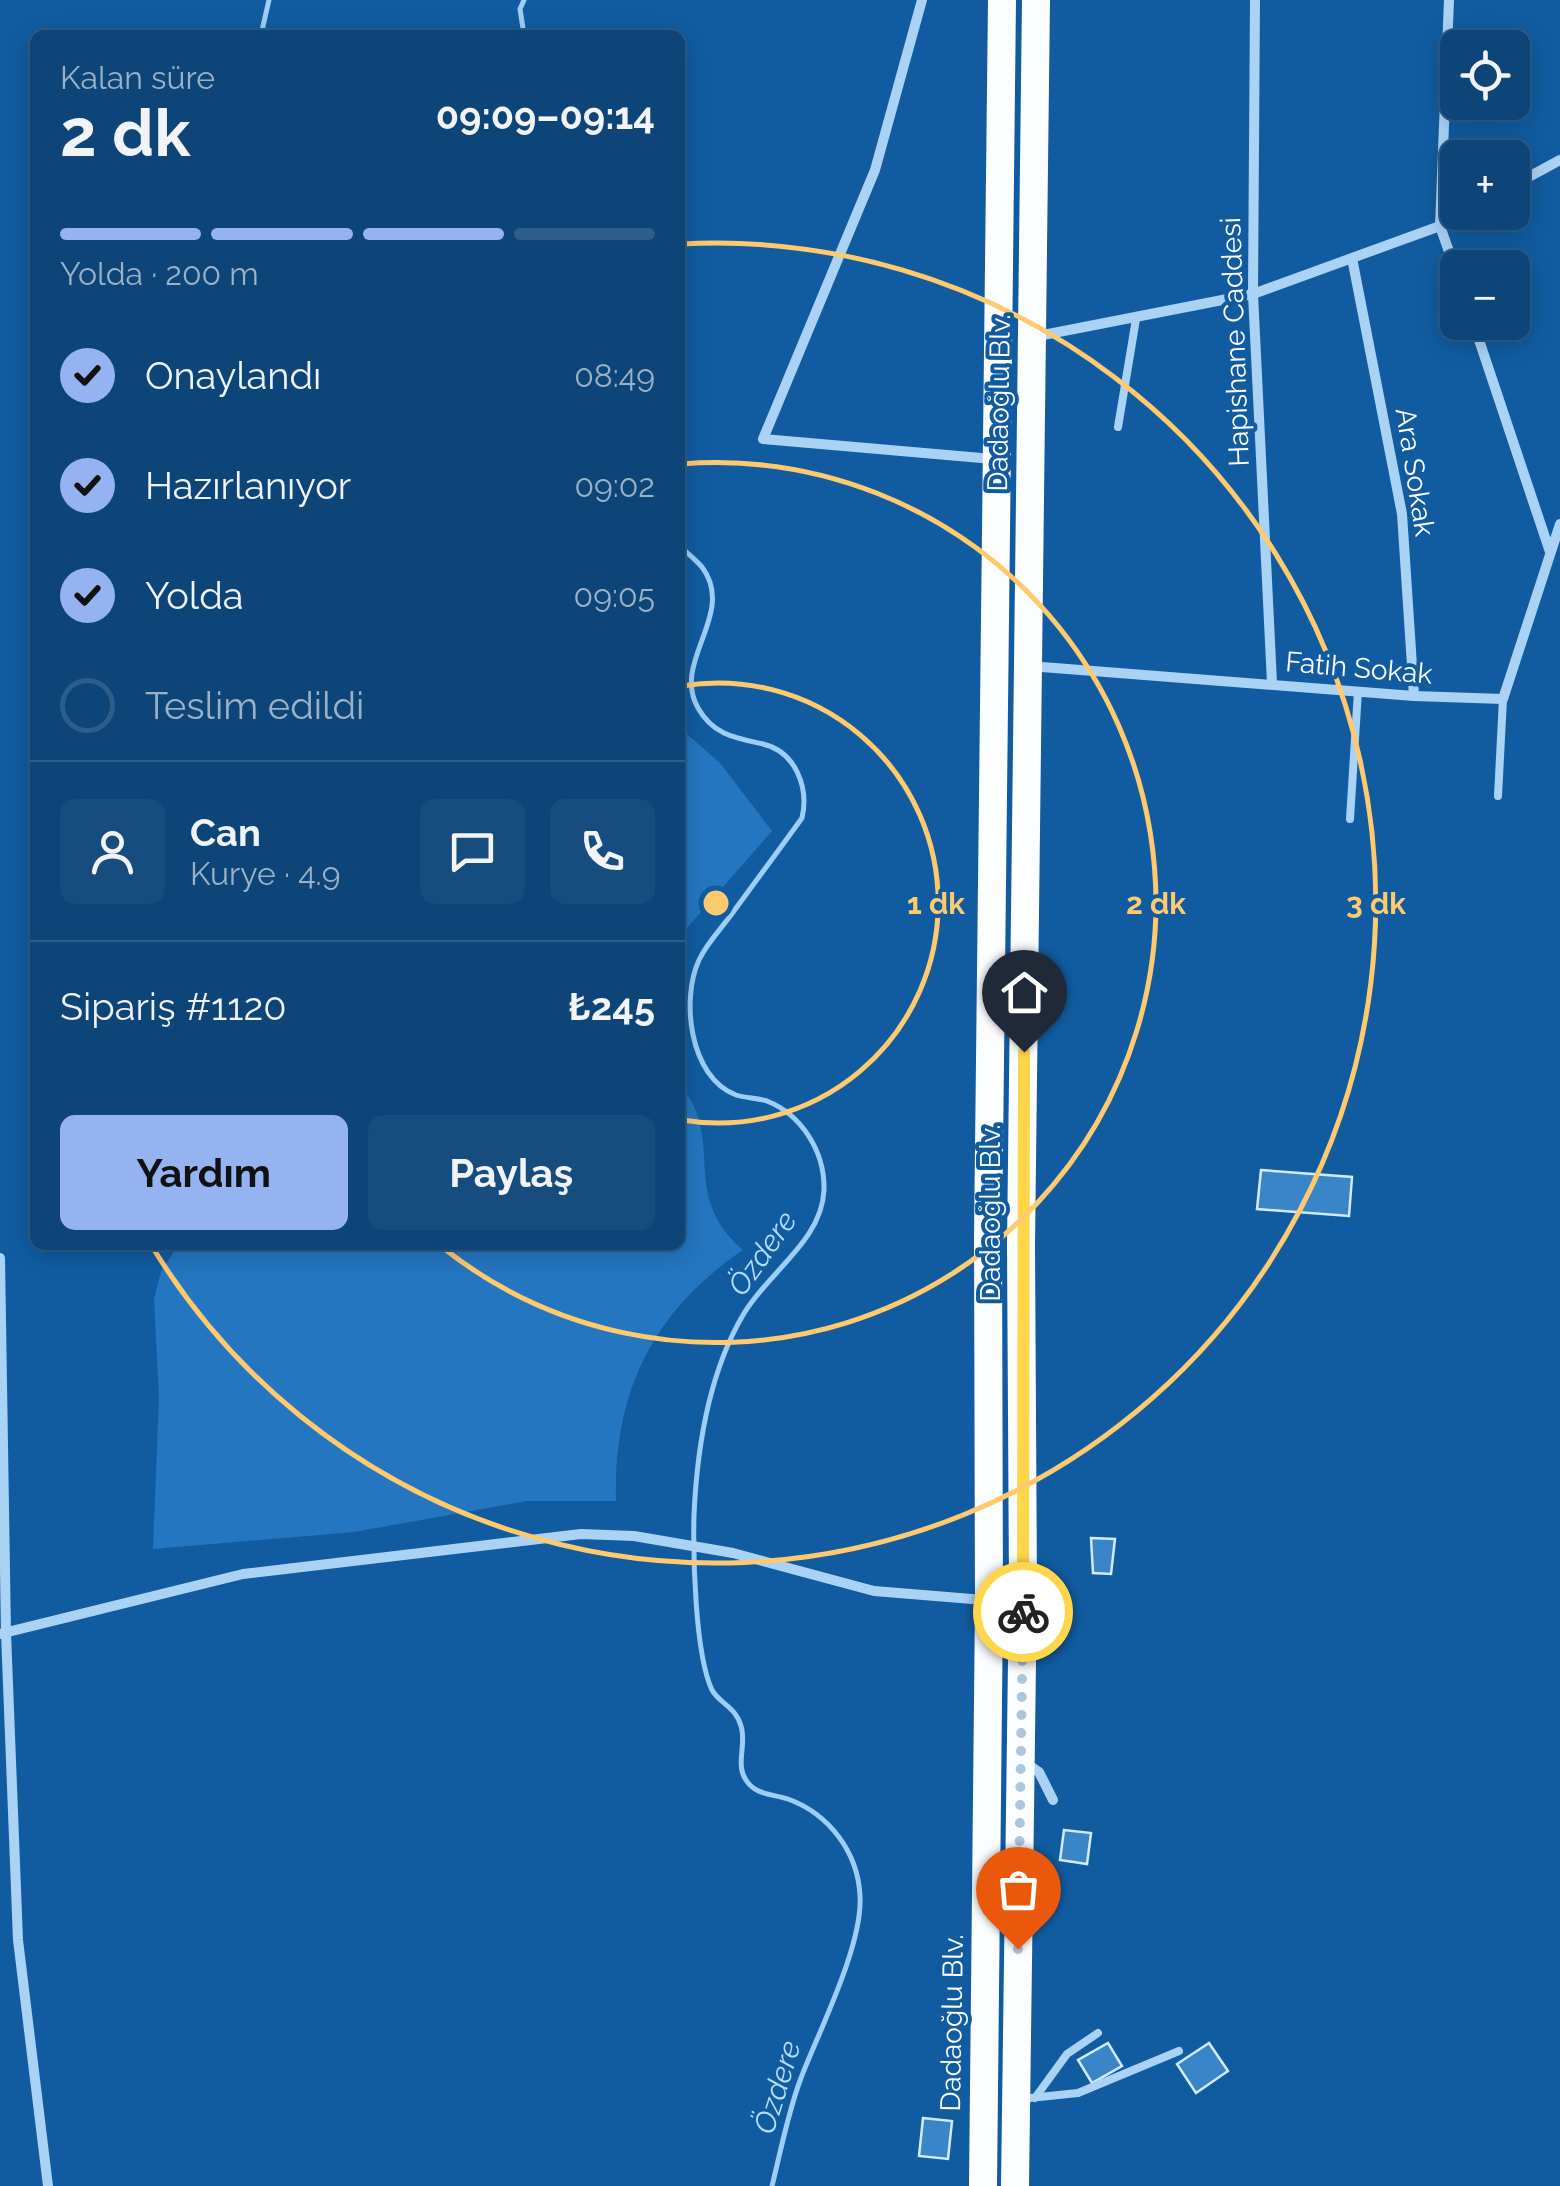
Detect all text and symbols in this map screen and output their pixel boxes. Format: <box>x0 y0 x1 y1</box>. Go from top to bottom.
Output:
map controls <box>1440 30 1530 340</box>
button: locate <box>1440 30 1530 120</box>
text: Kalan süre <box>60 59 215 96</box>
text: 09:09–09:14 <box>436 93 655 138</box>
text: 2 dk <box>60 95 190 171</box>
button: + <box>1440 140 1530 230</box>
street label: Hapishane Caddesi <box>1214 217 1256 467</box>
button: − <box>1440 250 1530 340</box>
text: Yolda · 200 m <box>60 255 259 292</box>
street label: Dadaoğlu Blv. <box>981 314 1017 492</box>
icon: check <box>60 348 115 403</box>
text: Onaylandı <box>145 353 321 398</box>
text: 08:49 <box>574 357 655 394</box>
street label: Ara Sokak <box>1389 405 1441 539</box>
icon: check <box>60 458 115 513</box>
text: Hazırlanıyor <box>145 463 351 508</box>
text: 09:02 <box>574 467 655 504</box>
icon: check <box>60 568 115 623</box>
text: Yolda <box>145 573 244 618</box>
text: 09:05 <box>574 577 655 614</box>
street label: Fatih Sokak <box>1284 645 1434 691</box>
text: Teslim edildi <box>145 683 364 728</box>
button: person <box>60 799 165 904</box>
button: chat <box>420 799 525 904</box>
button: phone <box>550 799 655 904</box>
text: Can <box>190 810 261 855</box>
text: Kurye · 4.9 <box>190 855 340 892</box>
centre of rings <box>698 885 734 921</box>
text: 1 dk <box>907 886 965 921</box>
text: 2 dk <box>1126 886 1186 921</box>
text: 3 dk <box>1346 886 1406 921</box>
pin <box>982 950 1067 1053</box>
icon: home <box>997 965 1052 1020</box>
text: Sipariş #1120 <box>60 984 287 1029</box>
text: ₺245 <box>568 984 655 1029</box>
button: Yardım <box>60 1115 348 1230</box>
button: Paylaş <box>368 1115 655 1230</box>
street label: Dadaoğlu Blv. <box>974 1124 1007 1302</box>
water label: Özdere <box>720 1204 804 1302</box>
courier <box>973 1562 1073 1662</box>
icon: bike <box>996 1585 1051 1640</box>
pin <box>976 1847 1061 1950</box>
icon: bag <box>991 1862 1046 1917</box>
street label: Dadaoğlu Blv. <box>934 1934 970 2112</box>
water label: Özdere <box>746 2036 808 2138</box>

